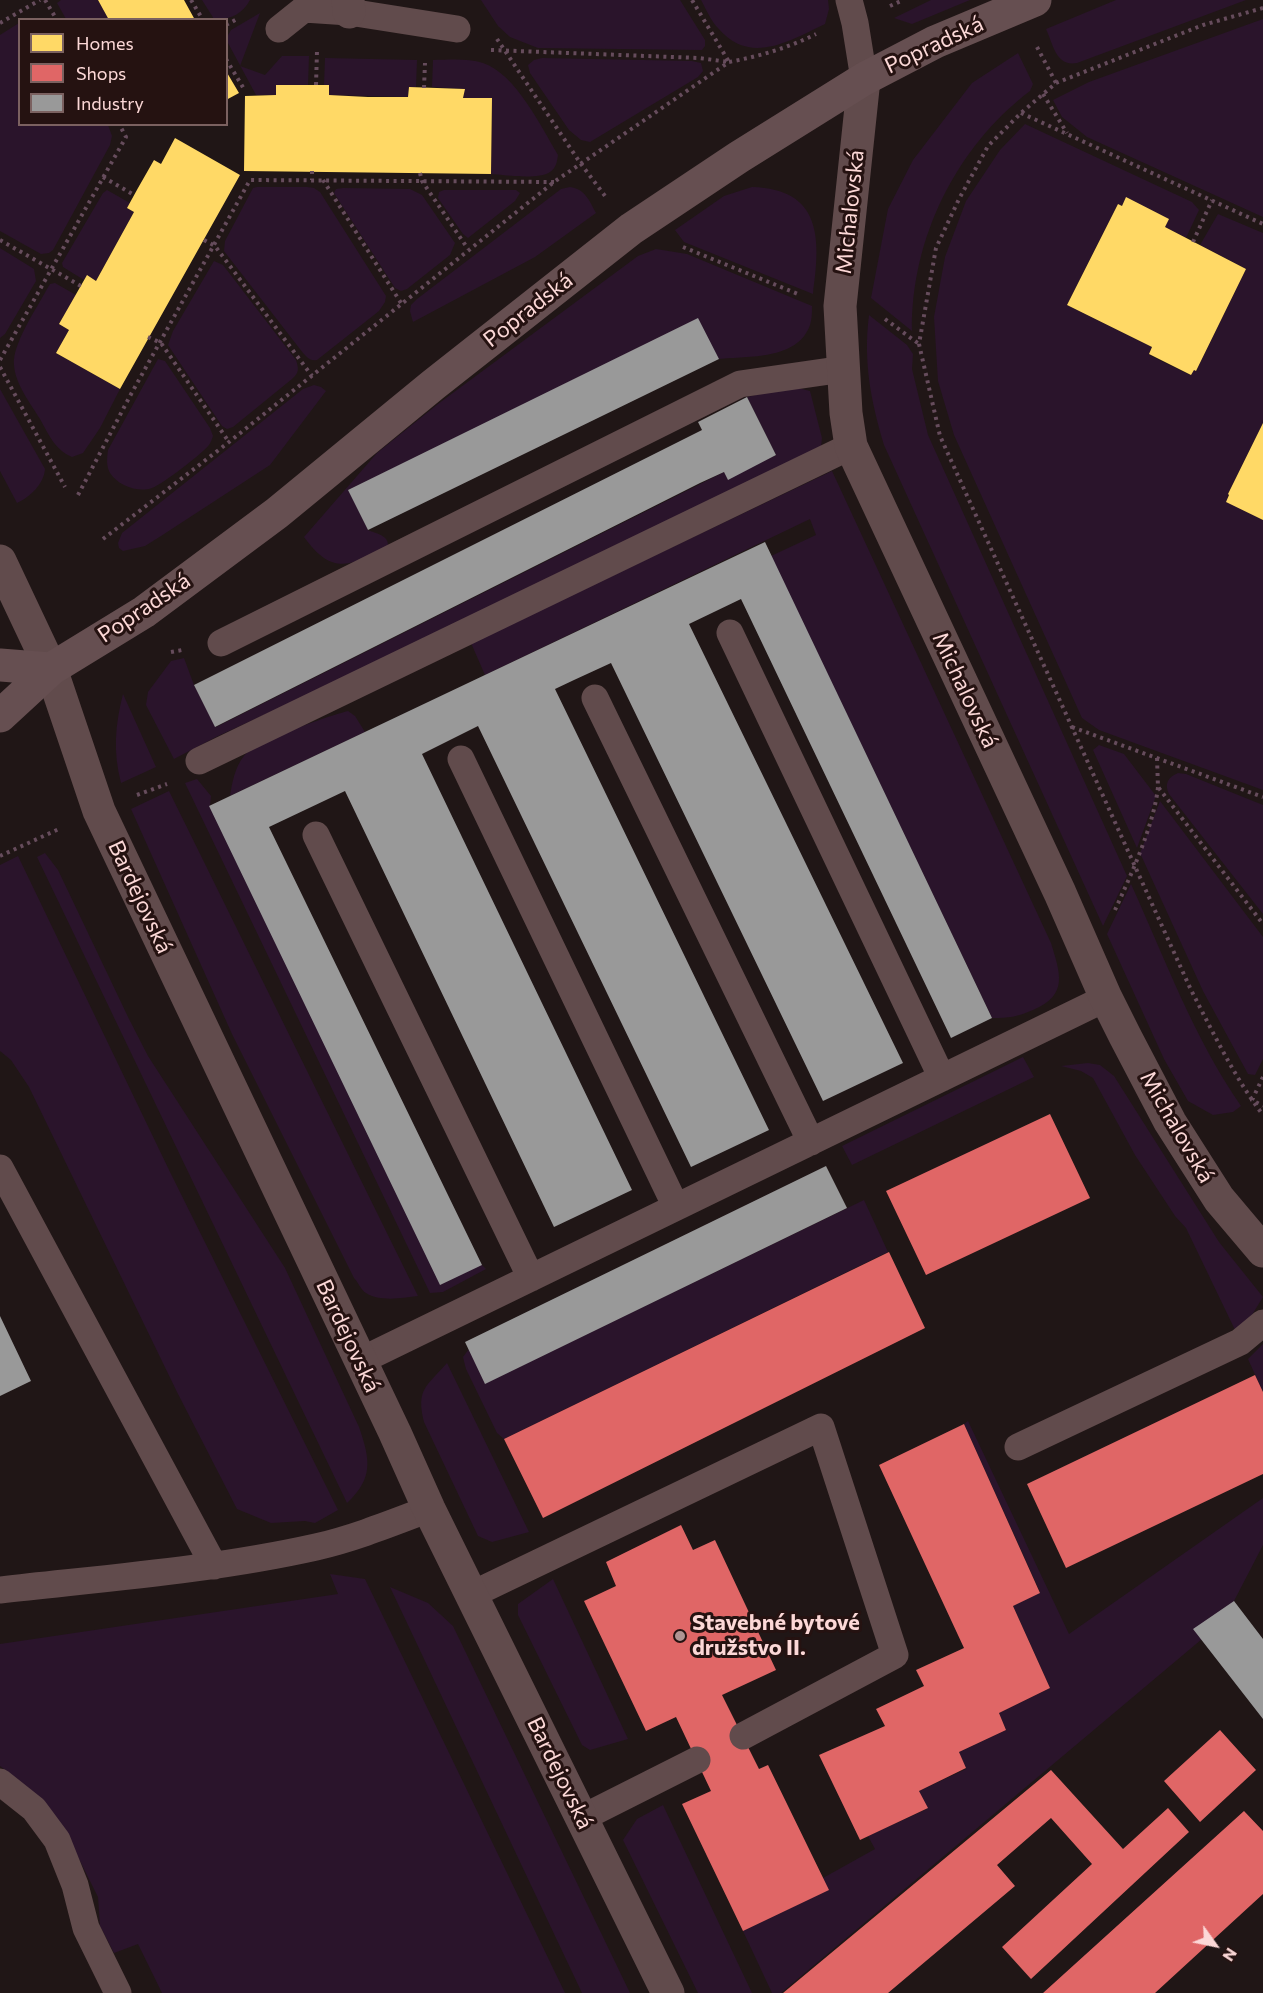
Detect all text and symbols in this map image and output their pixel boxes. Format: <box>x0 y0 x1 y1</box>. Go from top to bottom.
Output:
street label: Popradská <box>881 11 987 79</box>
legend <box>18 18 228 126</box>
text: Homes <box>76 32 134 54</box>
text: Shops <box>76 62 126 84</box>
text: Industry <box>76 92 144 114</box>
street label: Michalovská <box>830 149 870 275</box>
street label: Popradská <box>478 267 578 353</box>
street label: Popradská <box>93 568 195 648</box>
street label: Michalovská <box>927 628 1003 752</box>
street label: Bardejovská <box>102 836 178 958</box>
street label: Michalovská <box>1134 1066 1220 1188</box>
street label: Bardejovská <box>310 1275 386 1397</box>
place label: Stavebné bytové družstvo II. <box>692 1610 860 1662</box>
marker: Stavebné bytové družstvo II. <box>673 1629 687 1643</box>
street label: Bardejovská <box>522 1713 598 1833</box>
north arrow <box>1185 1915 1245 1975</box>
text: N <box>1219 1945 1242 1965</box>

